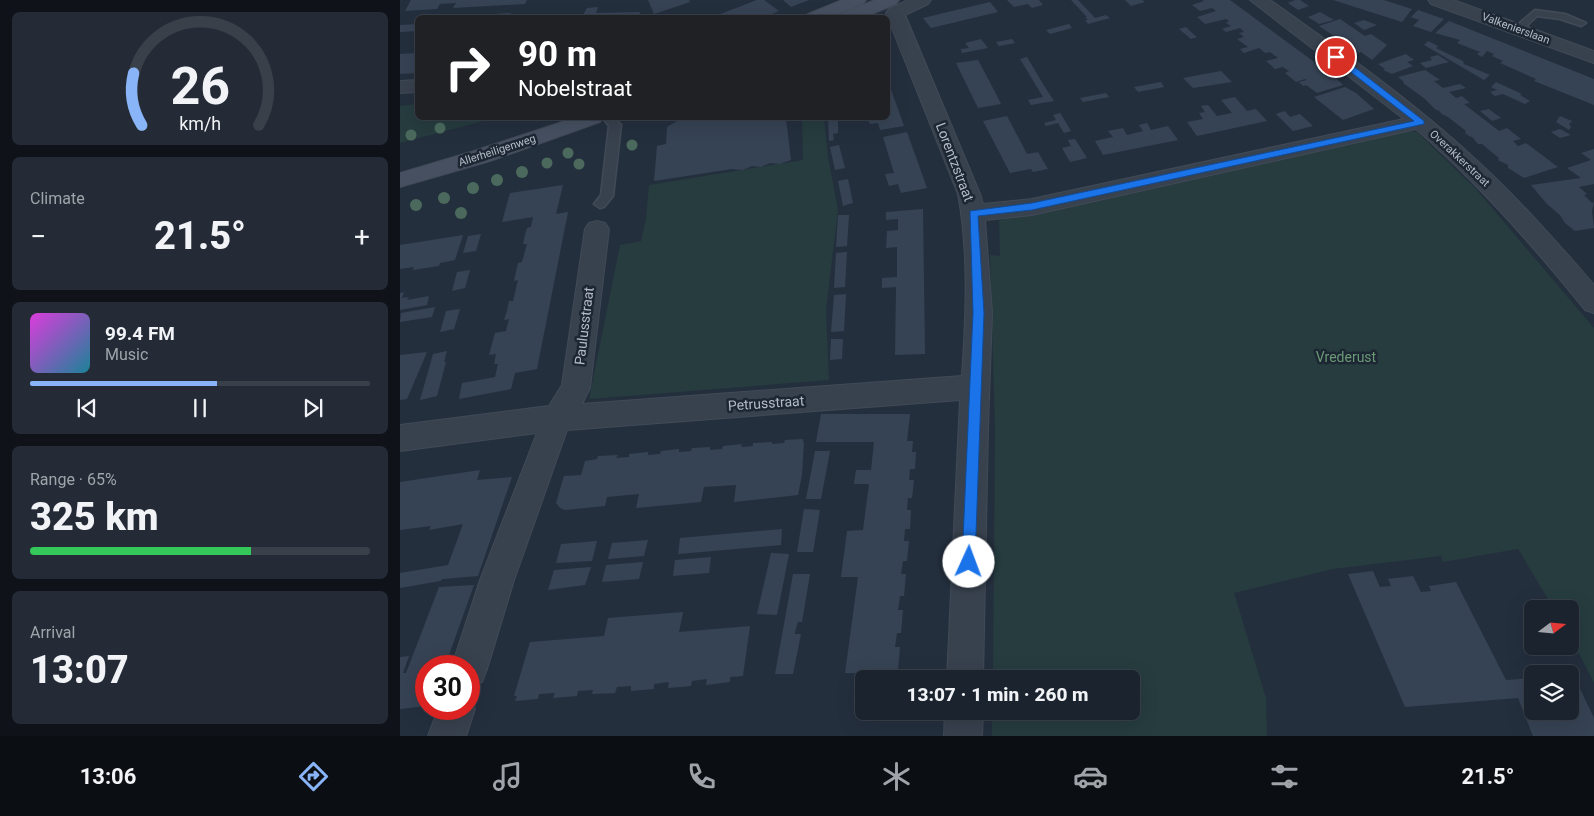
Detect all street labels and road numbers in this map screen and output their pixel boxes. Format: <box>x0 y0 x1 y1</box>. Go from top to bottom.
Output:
street label: Valkenierslaan <box>1480 10 1552 47</box>
street label: Lorentzstraat <box>933 120 977 204</box>
street label: Overakkerstraat <box>1427 127 1493 190</box>
street label: Allerheiligenweg <box>457 132 537 169</box>
street label: Paulusstraat <box>571 286 597 366</box>
street label: Petrusstraat <box>727 392 805 414</box>

